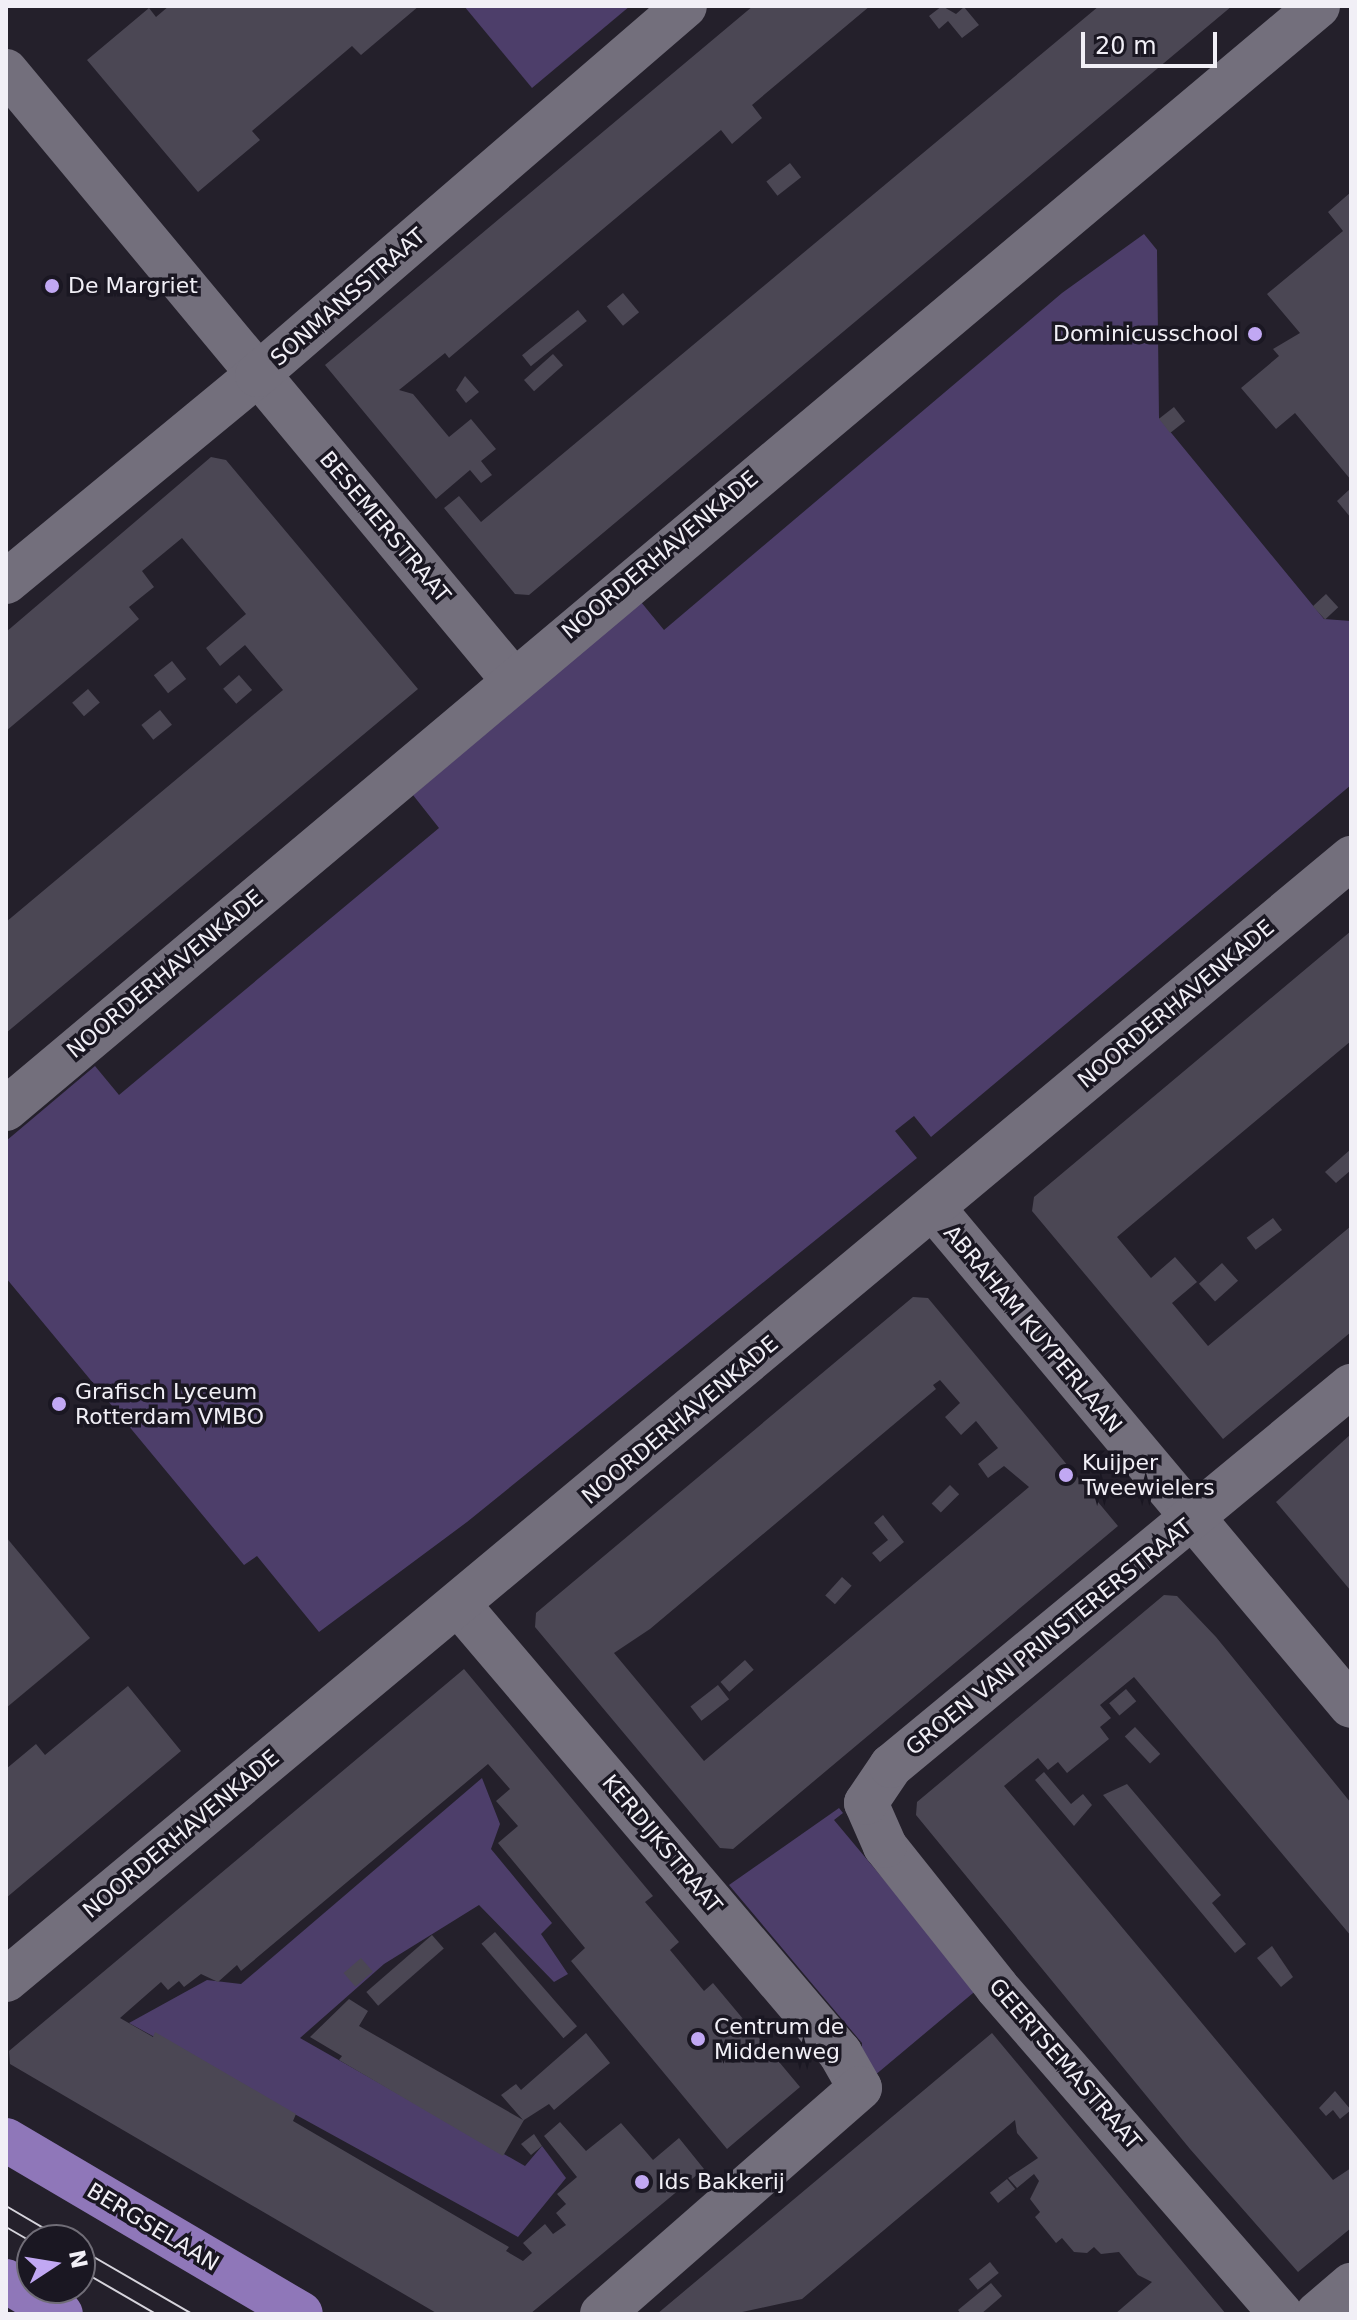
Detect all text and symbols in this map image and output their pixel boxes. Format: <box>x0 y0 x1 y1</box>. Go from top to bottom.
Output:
scale bar <box>1085 16 1221 66</box>
text: 20 m <box>1095 32 1157 60</box>
street label: SONMANSSTRAAT <box>265 223 431 371</box>
place label: De Margriet <box>68 273 198 299</box>
marker: De Margriet <box>43 277 61 295</box>
place label: Dominicusschool <box>1053 321 1239 347</box>
marker: Dominicusschool <box>1246 325 1264 343</box>
street label: BESEMERSTRAAT <box>314 446 456 608</box>
street label: NOORDERHAVENKADE <box>557 465 763 645</box>
street label: NOORDERHAVENKADE <box>62 884 268 1064</box>
street label: NOORDERHAVENKADE <box>1073 914 1279 1094</box>
street label: ABRAHAM KUYPERLAAN <box>938 1220 1128 1438</box>
street label: NOORDERHAVENKADE <box>577 1330 783 1510</box>
place label: Grafisch Lyceum Rotterdam VMBO <box>75 1378 264 1430</box>
marker: Grafisch Lyceum Rotterdam VMBO <box>50 1395 68 1413</box>
place label: Kuijper Tweewielers <box>1082 1449 1215 1500</box>
marker: Kuijper Tweewielers <box>1057 1466 1075 1484</box>
street label: GROEN VAN PRINSTERERSTRAAT <box>901 1513 1197 1761</box>
street label: NOORDERHAVENKADE <box>78 1744 284 1924</box>
street label: KERDIJKSTRAAT <box>597 1770 727 1918</box>
street label: GEERTSEMASTRAAT <box>983 1973 1147 2155</box>
place label: Centrum de Middenweg <box>714 2013 844 2064</box>
marker: Centrum de Middenweg <box>689 2030 707 2048</box>
place label: Ids Bakkerij <box>658 2169 785 2195</box>
marker: Ids Bakkerij <box>633 2173 651 2191</box>
street label: BERGSELAAN <box>82 2177 224 2277</box>
north arrow <box>16 2224 96 2304</box>
text: N <box>64 2248 92 2271</box>

